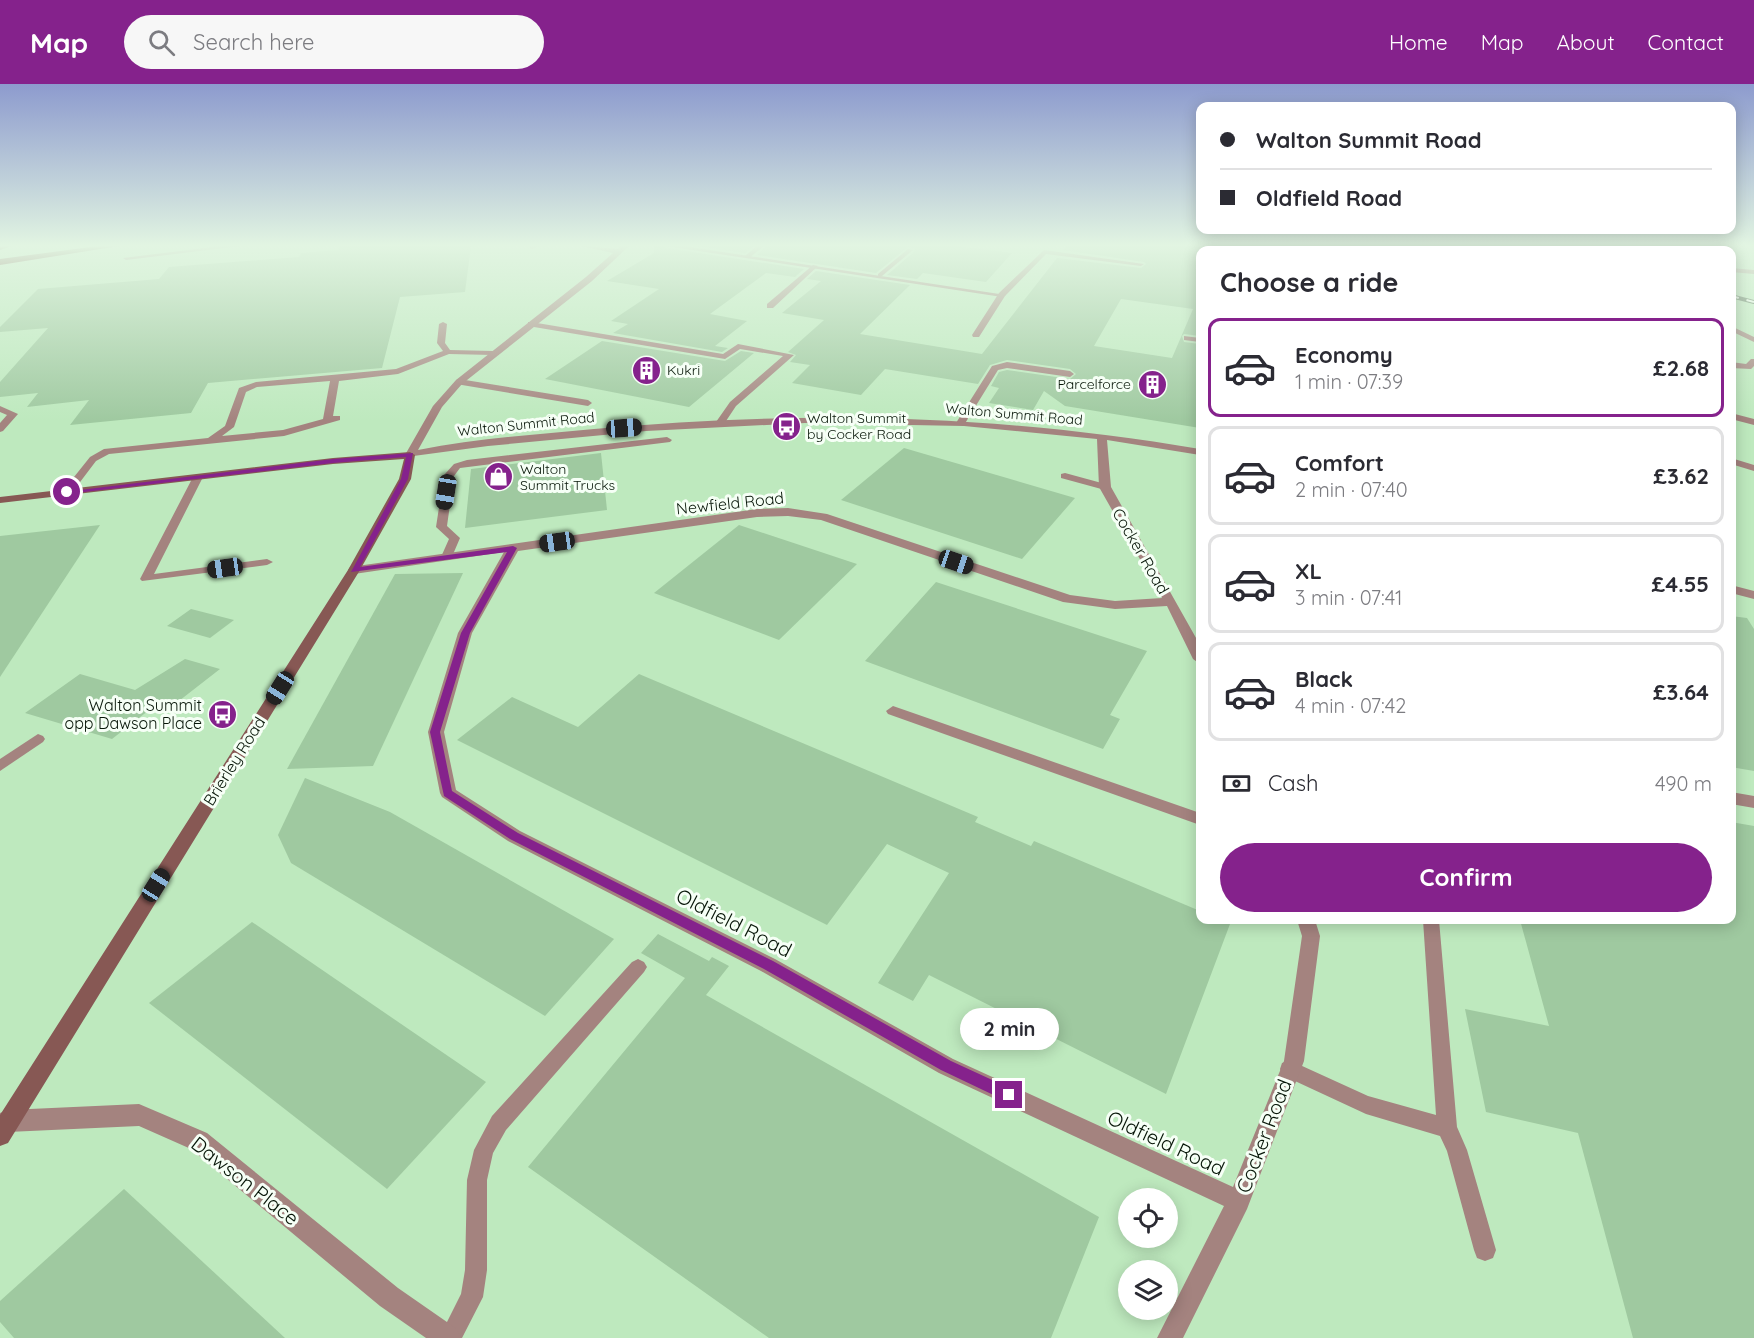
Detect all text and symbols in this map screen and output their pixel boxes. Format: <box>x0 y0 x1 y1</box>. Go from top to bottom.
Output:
search box <box>124 15 544 69</box>
text: Map <box>30 25 88 60</box>
icon: search <box>145 26 178 59</box>
text: Search here <box>193 28 315 56</box>
text: Home <box>1389 29 1448 55</box>
text: Map <box>1481 29 1524 55</box>
text: About <box>1557 29 1615 55</box>
text: Contact <box>1648 29 1724 55</box>
text: Walton Summit Road <box>1256 126 1481 154</box>
text: Oldfield Road <box>1256 184 1402 212</box>
text: Choose a ride <box>1220 265 1398 299</box>
icon: car <box>1223 341 1277 395</box>
text: Economy <box>1295 341 1393 369</box>
building icon: Kukri <box>630 354 662 386</box>
text: £2.68 <box>1653 354 1709 382</box>
place label: Kukri <box>667 361 700 379</box>
building icon: Parcelforce <box>1136 368 1168 400</box>
text: 1 min · 07:39 <box>1295 369 1403 394</box>
place label: Parcelforce <box>1058 375 1131 393</box>
street label: Walton Summit Road <box>945 399 1083 429</box>
street label: Walton Summit Road <box>457 408 595 440</box>
place label: Walton Summit by Cocker Road <box>807 409 911 443</box>
bus stop icon: Walton Summit by Cocker Road <box>770 410 802 442</box>
car <box>605 418 643 438</box>
icon: car <box>1223 449 1277 503</box>
text: Comfort <box>1295 449 1384 477</box>
place label: Walton Summit Trucks <box>520 460 615 494</box>
shop icon: Walton Summit Trucks <box>483 461 515 493</box>
text: £3.62 <box>1653 462 1709 490</box>
car <box>434 473 458 511</box>
text: 2 min · 07:40 <box>1295 477 1408 502</box>
route start <box>53 478 80 505</box>
street label: Newfield Road <box>675 487 785 519</box>
street label: Cocker Road <box>1108 504 1174 598</box>
car <box>538 531 576 553</box>
car <box>936 548 976 576</box>
car <box>206 557 244 579</box>
icon: car <box>1223 557 1277 611</box>
text: XL <box>1295 557 1322 585</box>
text: £4.55 <box>1652 570 1709 598</box>
text: 3 min · 07:41 <box>1295 585 1402 610</box>
icon: car <box>1223 665 1277 719</box>
text: Black <box>1295 665 1353 693</box>
car <box>263 668 297 708</box>
text: £3.64 <box>1653 678 1709 706</box>
text: 4 min · 07:42 <box>1295 693 1406 718</box>
place label: Walton Summit opp Dawson Place <box>64 695 202 733</box>
bus stop icon: Walton Summit opp Dawson Place <box>207 698 239 730</box>
street label: Brierley Road <box>199 713 269 809</box>
icon: cash <box>1220 767 1253 800</box>
text: Cash <box>1268 769 1319 797</box>
text: 490 m <box>1655 771 1712 796</box>
button: Confirm <box>1220 843 1712 912</box>
car <box>139 865 173 905</box>
street label: Oldfield Road <box>672 883 796 962</box>
callout: 2 min <box>960 1008 1058 1050</box>
text: 2 min <box>983 1016 1036 1041</box>
street label: Cocker Road <box>1230 1075 1297 1196</box>
route end <box>995 1081 1022 1108</box>
street label: Oldfield Road <box>1104 1105 1229 1181</box>
street label: Dawson Place <box>186 1131 304 1231</box>
map controls <box>1118 1188 1178 1320</box>
button: locate <box>1118 1188 1178 1248</box>
button: layers <box>1118 1260 1178 1320</box>

